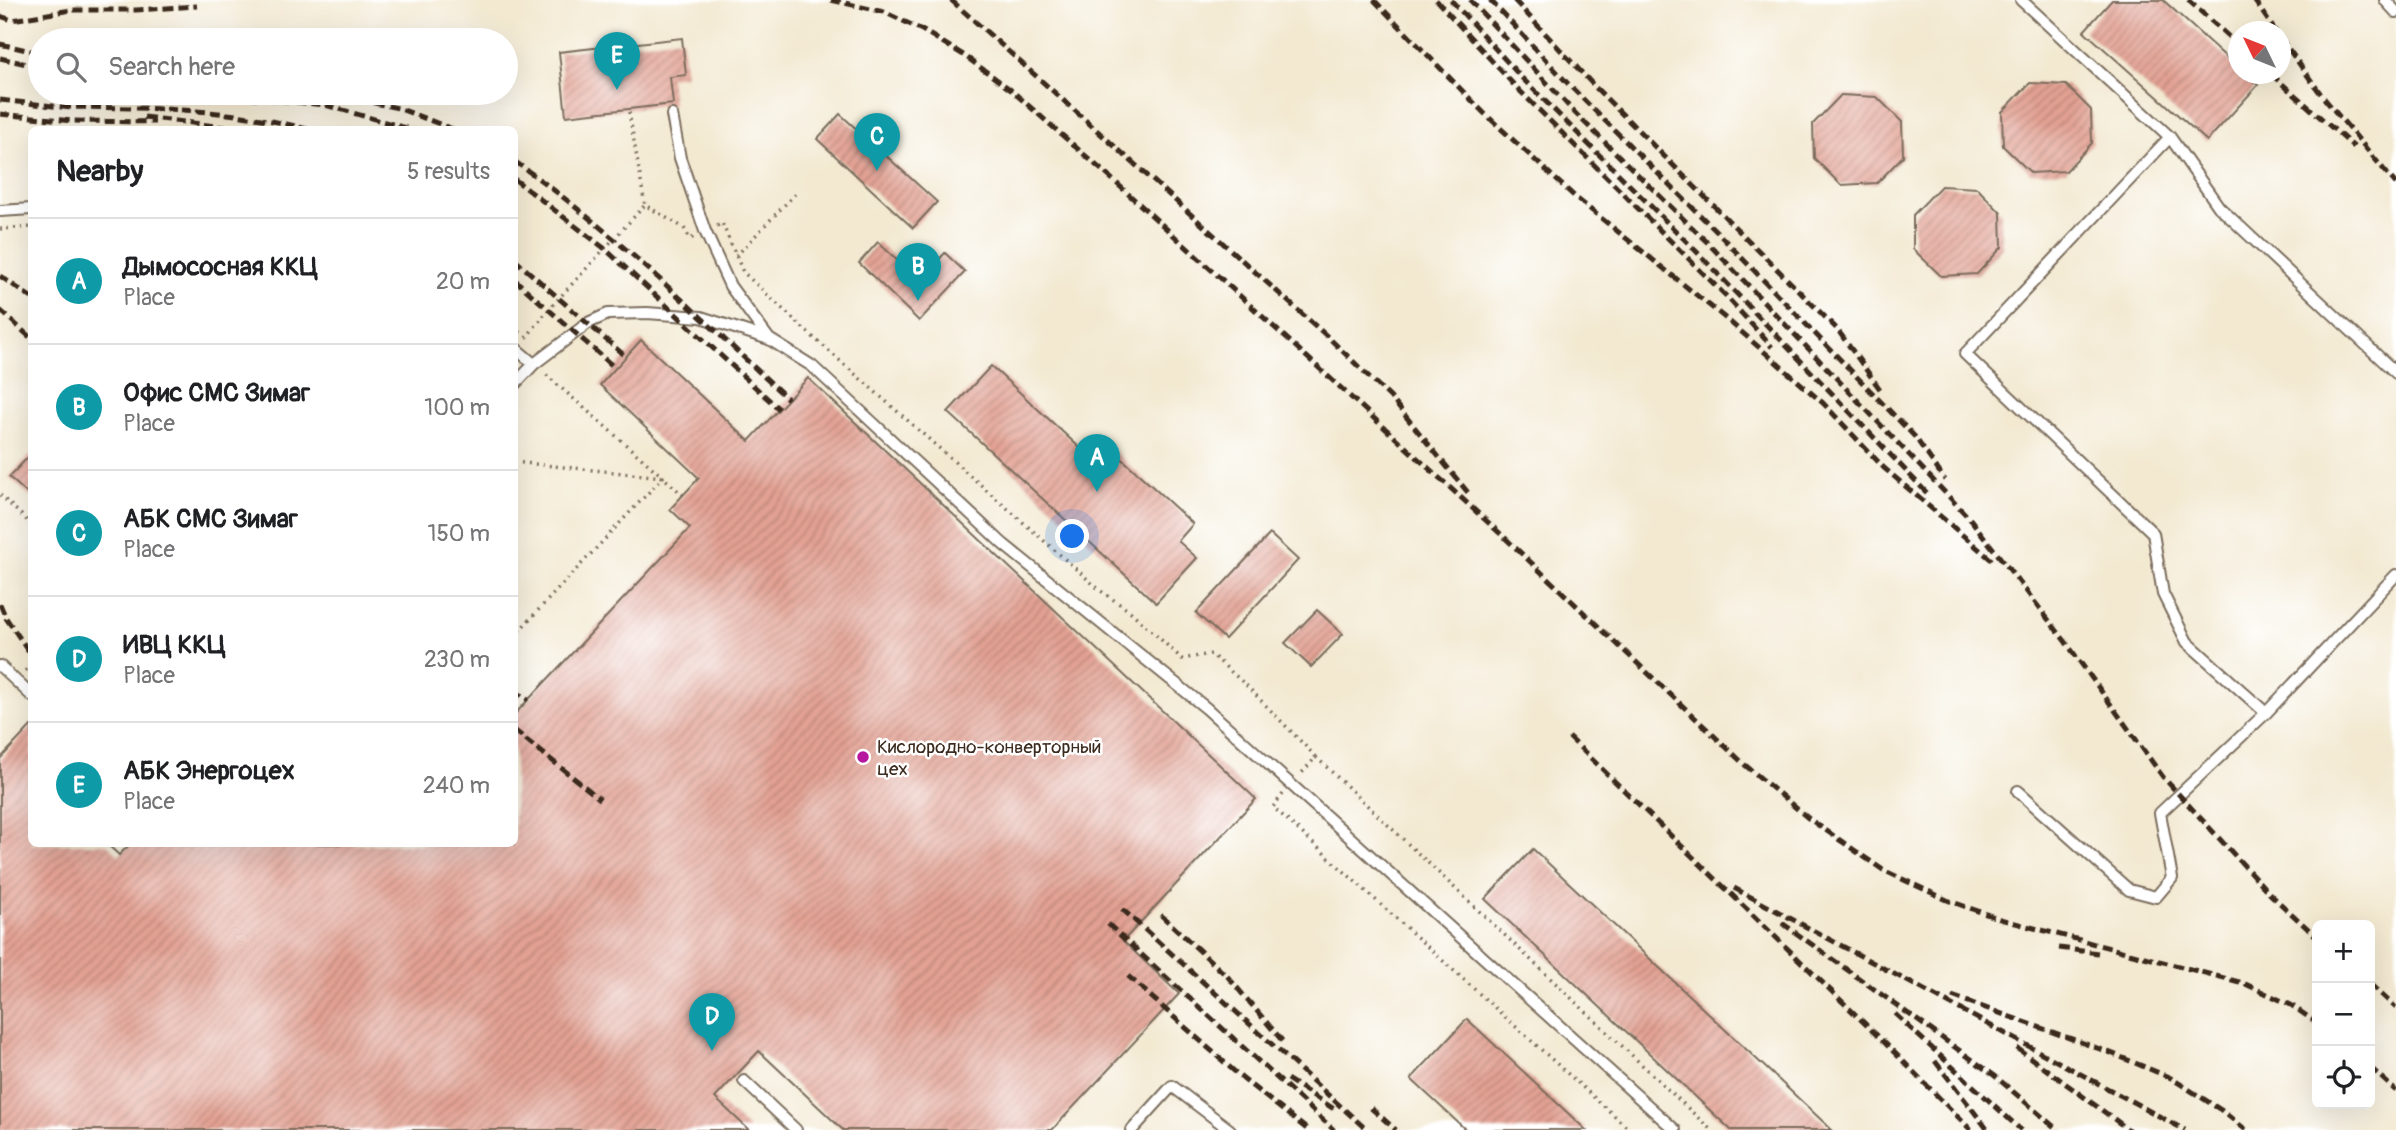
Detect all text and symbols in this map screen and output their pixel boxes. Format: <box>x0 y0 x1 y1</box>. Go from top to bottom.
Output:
north arrow <box>2228 21 2291 84</box>
search box <box>28 28 518 105</box>
pin: E <box>594 32 640 90</box>
icon: search <box>52 48 90 86</box>
text: Search here <box>108 51 235 83</box>
pin: C <box>854 113 900 171</box>
text: Nearby <box>56 153 143 190</box>
text: 5 results <box>407 157 490 186</box>
pin: B <box>895 243 941 301</box>
text: Дымососная ККЦ <box>123 251 318 283</box>
text: A <box>72 267 86 296</box>
text: 20 m <box>436 267 490 296</box>
text: Place <box>123 283 175 312</box>
text: Офис СМС Зимаг <box>123 377 310 409</box>
text: B <box>72 393 86 422</box>
text: 100 m <box>424 393 490 422</box>
text: Place <box>123 409 175 438</box>
pin: A <box>1074 434 1120 492</box>
text: АБК СМС Зимаг <box>123 503 298 535</box>
text: C <box>72 519 86 548</box>
text: 150 m <box>427 519 490 548</box>
your location <box>1055 519 1089 553</box>
text: Place <box>123 535 175 564</box>
text: ИВЦ ККЦ <box>123 629 226 661</box>
text: D <box>72 645 86 674</box>
text: 230 m <box>424 645 490 674</box>
text: Place <box>123 661 175 690</box>
place label: Кислородно-конверторный цех <box>877 735 1101 781</box>
marker: Кислородно-конверторный цех <box>855 749 871 765</box>
text: АБК Энергоцех <box>123 755 295 787</box>
text: E <box>73 771 85 800</box>
text: 240 m <box>423 771 490 800</box>
text: Place <box>123 787 175 816</box>
map controls <box>2312 920 2375 1109</box>
button: + <box>2312 920 2375 983</box>
button: − <box>2312 983 2375 1046</box>
pin: D <box>689 993 735 1051</box>
button: locate <box>2312 1046 2375 1109</box>

